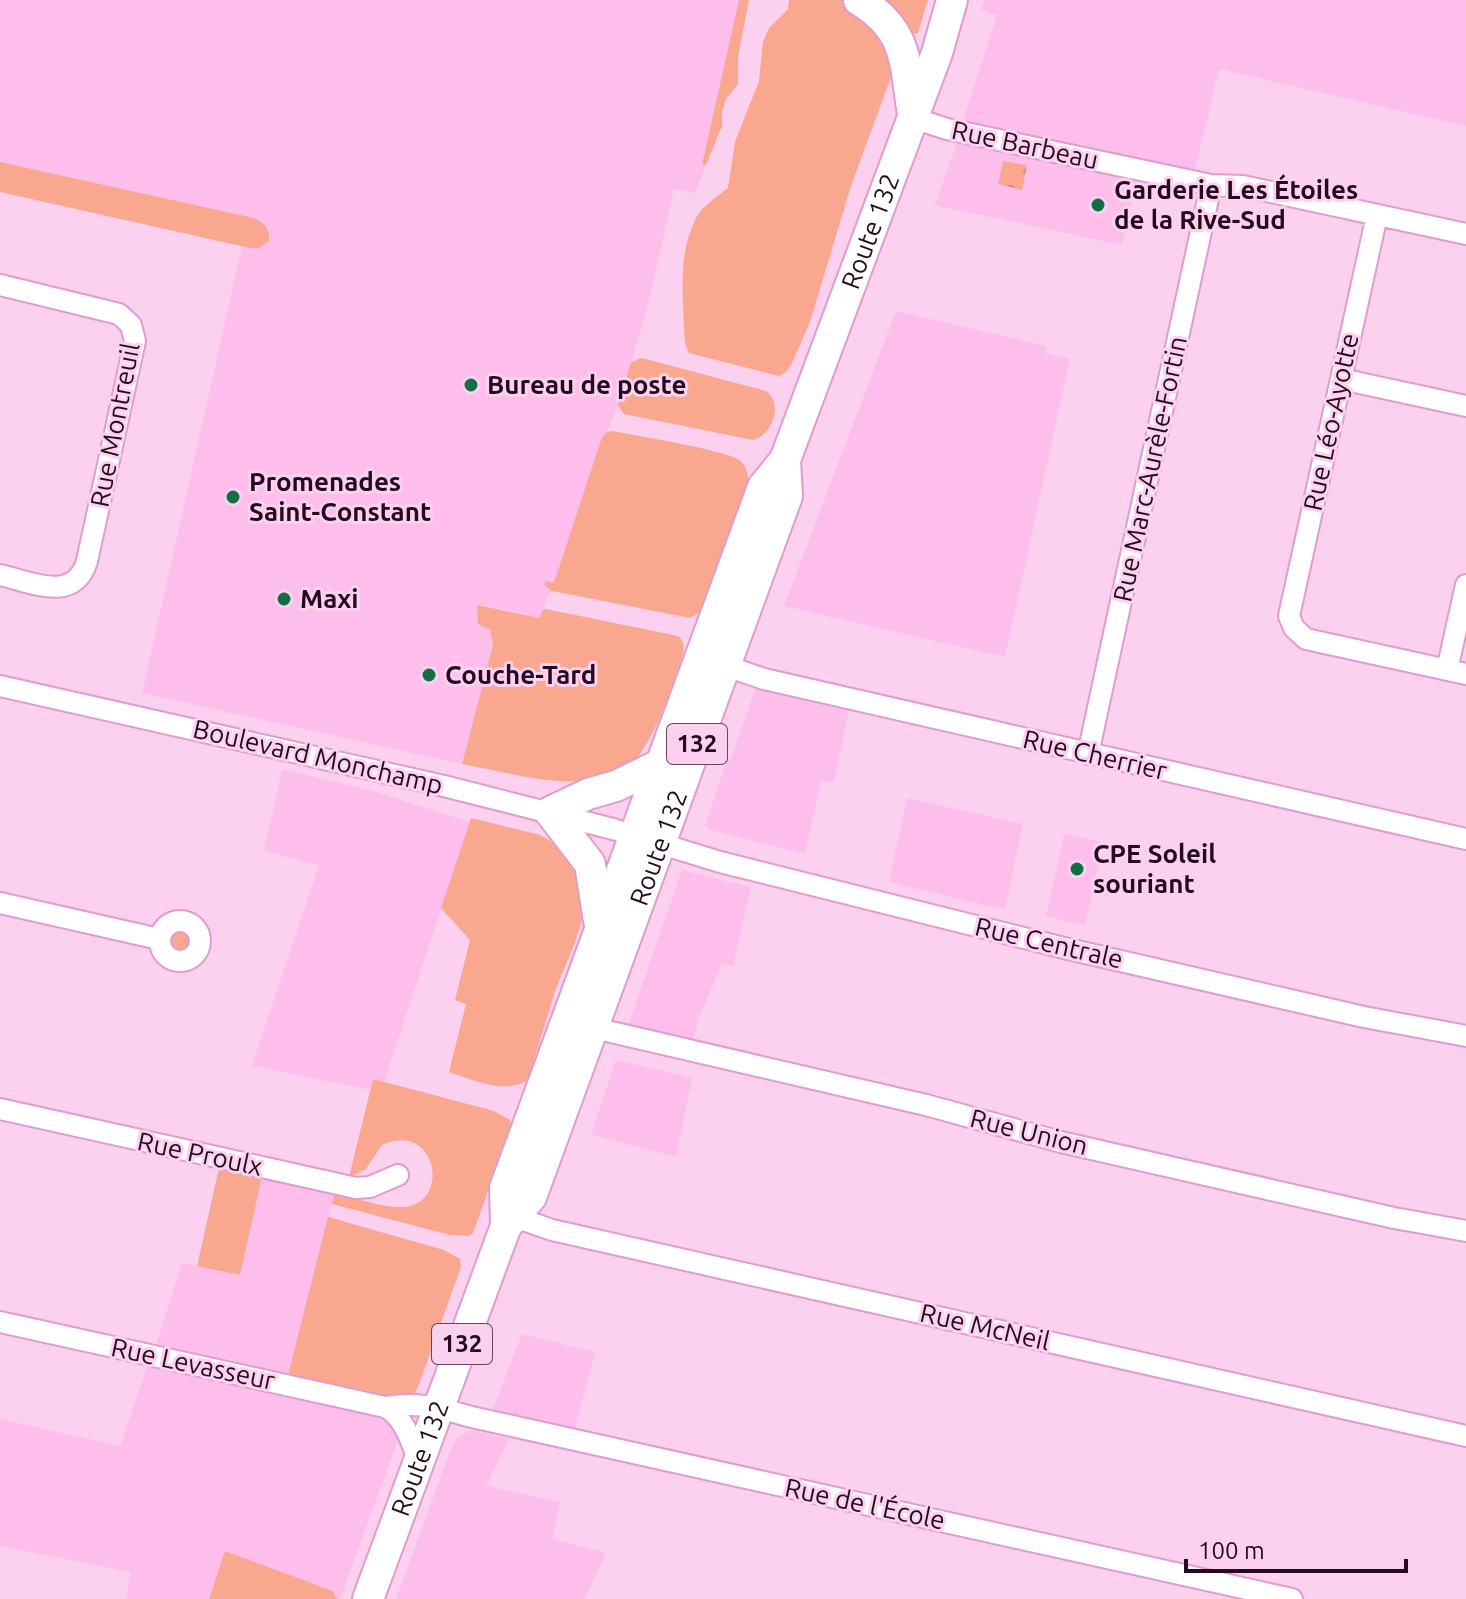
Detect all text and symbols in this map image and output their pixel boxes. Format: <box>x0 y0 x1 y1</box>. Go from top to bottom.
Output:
street label: Rue Barbeau <box>949 115 1101 174</box>
street label: Route 132 <box>835 169 905 293</box>
place label: Garderie Les Étoiles de la Rive-Sud <box>1114 174 1358 234</box>
marker: Garderie Les Étoiles de la Rive-Sud <box>1089 196 1107 214</box>
street label: Rue Léo-Ayotte <box>1298 330 1364 513</box>
street label: Rue Marc-Aurèle-Fortin <box>1107 333 1192 604</box>
street label: Rue Montreuil <box>84 340 145 509</box>
place label: Bureau de poste <box>487 370 686 399</box>
marker: Bureau de poste <box>462 376 480 394</box>
place label: Promenades Saint-Constant <box>249 467 431 526</box>
marker: Promenades Saint-Constant <box>224 488 242 506</box>
place label: Maxi <box>300 584 359 613</box>
marker: Maxi <box>275 590 293 608</box>
place label: Couche-Tard <box>445 660 596 689</box>
marker: Couche-Tard <box>420 666 438 684</box>
street label: Boulevard Monchamp <box>190 714 446 799</box>
road number: 132 <box>667 724 727 764</box>
street label: Rue Cherrier <box>1020 724 1170 785</box>
street label: Route 132 <box>624 786 692 909</box>
place label: CPE Soleil souriant <box>1093 839 1216 898</box>
marker: CPE Soleil souriant <box>1068 860 1086 878</box>
street label: Rue Centrale <box>972 911 1126 974</box>
street label: Rue Union <box>967 1103 1091 1160</box>
street label: Rue Proulx <box>135 1126 265 1181</box>
street label: Rue McNeil <box>917 1298 1053 1356</box>
road number: 132 <box>432 1324 492 1364</box>
street label: Rue Levasseur <box>109 1332 278 1395</box>
street label: Route 132 <box>385 1396 454 1520</box>
street label: Rue de l'École <box>782 1471 948 1535</box>
scale bar <box>1186 1523 1406 1573</box>
text: 100 m <box>1198 1537 1265 1564</box>

